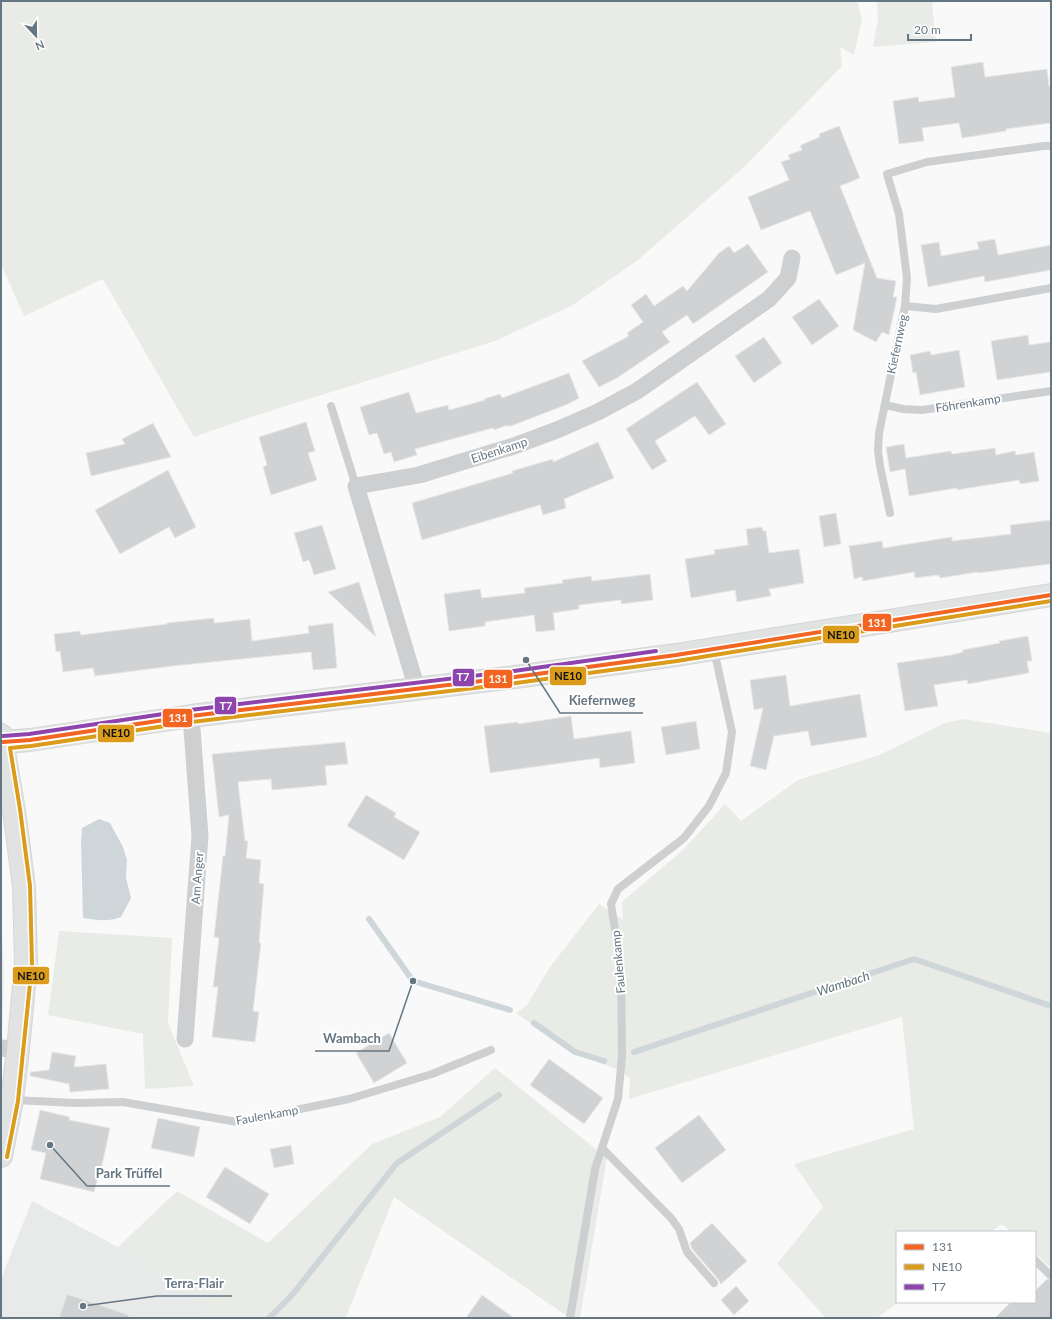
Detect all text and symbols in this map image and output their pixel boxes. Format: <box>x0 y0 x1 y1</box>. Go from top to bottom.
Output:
north arrow <box>16 16 56 56</box>
scale bar <box>908 16 971 42</box>
text: 20 m <box>914 22 941 37</box>
text: N <box>34 38 46 53</box>
street label: Kiefernweg <box>883 313 911 375</box>
street label: Föhrenkamp <box>934 390 1002 416</box>
street label: Eibenkamp <box>469 434 529 466</box>
line badge: 131 <box>862 613 892 632</box>
text: 131 <box>867 616 887 629</box>
line badge: NE10 <box>822 625 860 644</box>
text: NE10 <box>827 628 855 641</box>
line badge: NE10 <box>549 666 587 686</box>
line badge: T7 <box>452 668 475 687</box>
line badge: 131 <box>483 669 513 689</box>
text: NE10 <box>554 669 582 682</box>
text: T7 <box>457 670 469 683</box>
text: 131 <box>488 672 508 685</box>
callout: Kiefernweg <box>560 688 643 713</box>
text: Kiefernweg <box>569 692 636 708</box>
line badge: T7 <box>214 696 237 715</box>
text: T7 <box>220 699 232 712</box>
line badge: 131 <box>162 708 193 728</box>
text: 131 <box>168 711 188 724</box>
line badge: NE10 <box>97 724 135 743</box>
text: NE10 <box>102 726 130 739</box>
street label: Am Anger <box>188 851 206 905</box>
street label: Faulenkamp <box>608 930 628 994</box>
line badge: NE10 <box>12 966 50 985</box>
water label: Wambach <box>814 967 872 999</box>
text: NE10 <box>17 969 45 982</box>
callout: Wambach <box>315 1026 389 1051</box>
text: Wambach <box>323 1030 381 1046</box>
street label: Faulenkamp <box>235 1102 300 1128</box>
callout: Park Trüffel <box>87 1161 170 1186</box>
text: Park Trüffel <box>96 1165 162 1181</box>
legend <box>896 1231 1036 1303</box>
text: 131 <box>932 1239 953 1254</box>
text: NE10 <box>932 1259 962 1274</box>
callout: Terra-Flair <box>157 1271 232 1296</box>
text: Terra-Flair <box>164 1275 224 1291</box>
text: T7 <box>932 1279 946 1294</box>

